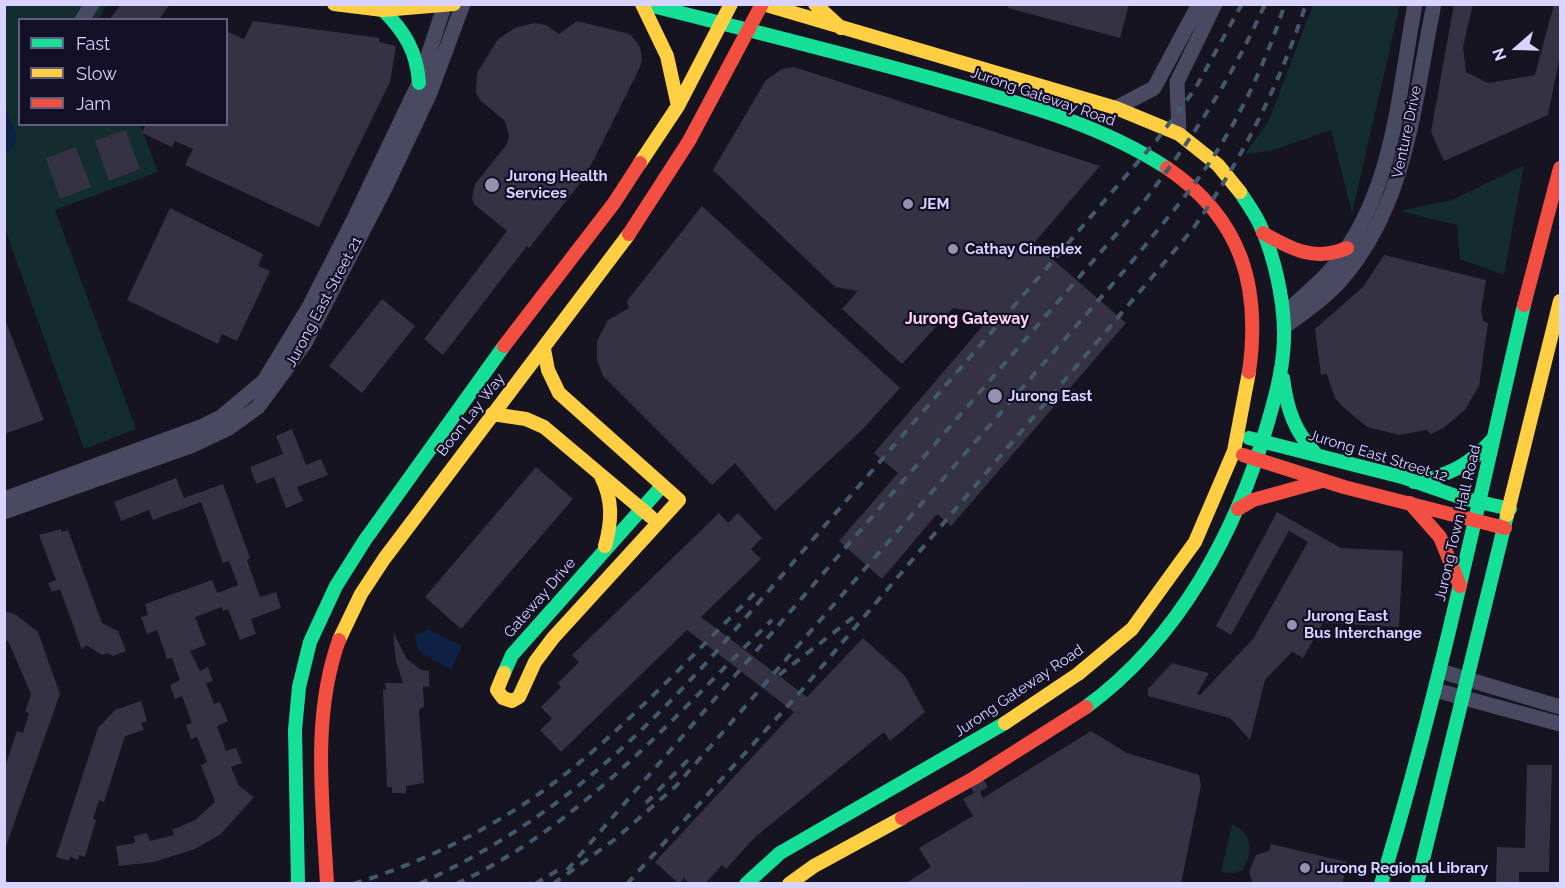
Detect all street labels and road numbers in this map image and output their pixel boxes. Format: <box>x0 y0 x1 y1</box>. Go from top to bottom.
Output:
street label: Jurong Gateway Road <box>968 64 1118 130</box>
street label: Venture Drive <box>1388 84 1426 180</box>
street label: Jurong East Street 21 <box>282 234 366 370</box>
street label: Boon Lay Way <box>433 370 509 460</box>
street label: Jurong East Street 12 <box>1306 426 1450 486</box>
street label: Jurong Town Hall Road <box>1431 443 1485 603</box>
street label: Gateway Drive <box>500 554 580 642</box>
street label: Jurong Gateway Road <box>951 641 1087 741</box>

